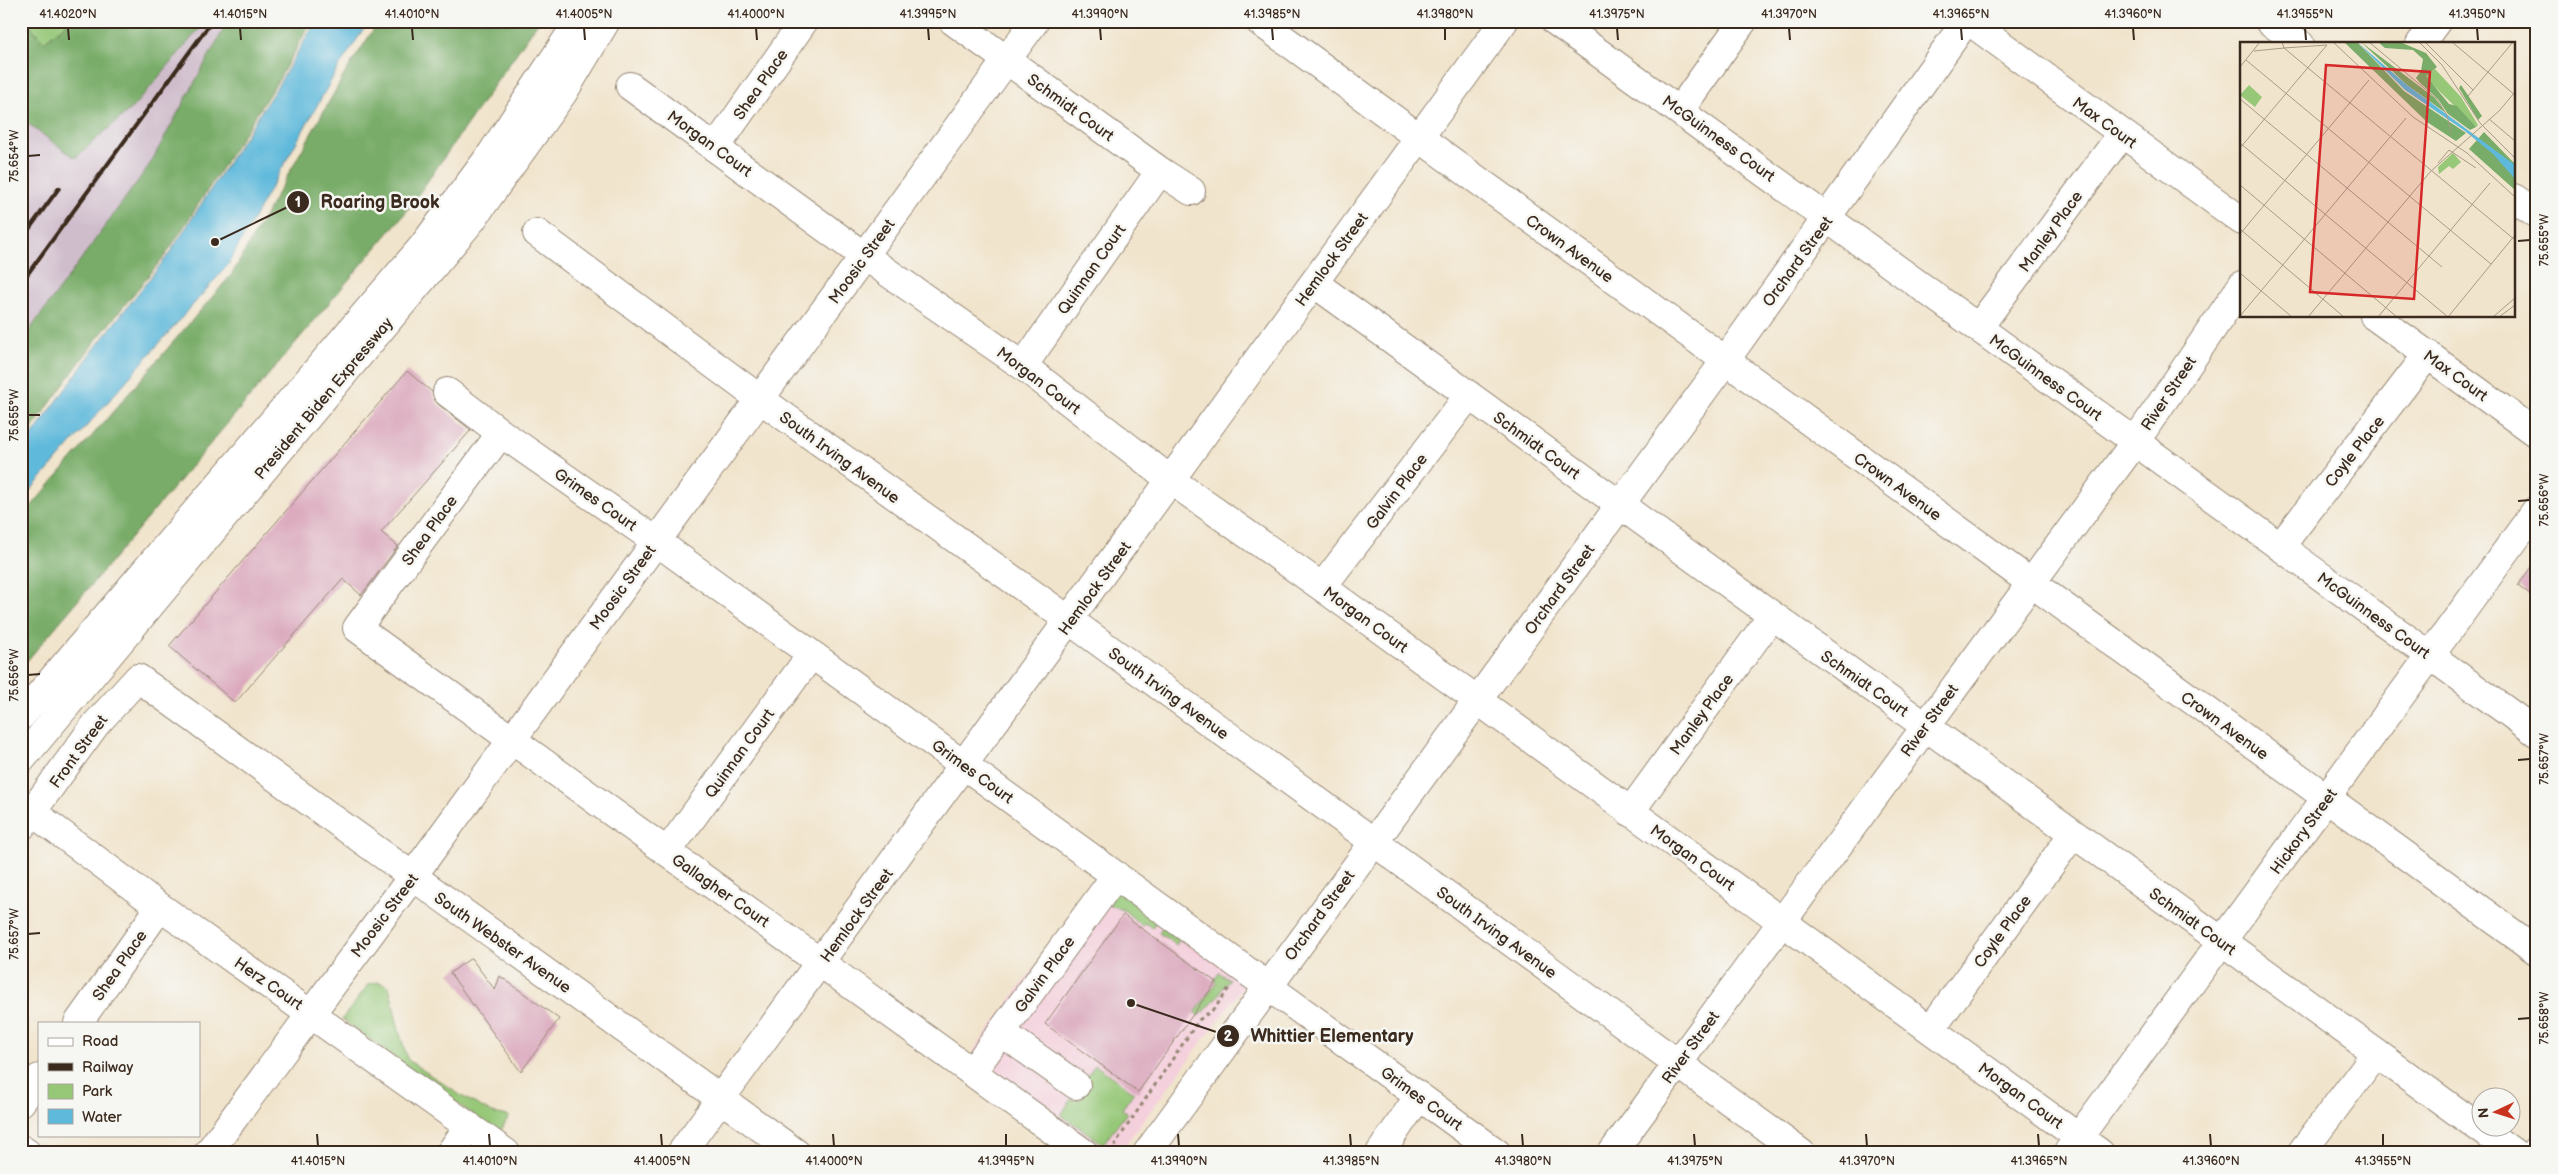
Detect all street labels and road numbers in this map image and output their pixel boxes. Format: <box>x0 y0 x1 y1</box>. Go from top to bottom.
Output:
street label: Shea Place <box>730 45 793 124</box>
street label: Schmidt Court <box>1023 70 1117 146</box>
street label: McGuinness Court <box>1658 92 1778 187</box>
street label: Max Court <box>2068 94 2140 153</box>
street label: Morgan Court <box>663 107 755 181</box>
street label: Manley Place <box>2015 187 2087 276</box>
street label: Hemlock Street <box>1292 209 1373 310</box>
street label: Crown Avenue <box>1522 211 1617 288</box>
street label: Orchard Street <box>1759 213 1837 311</box>
street label: Moosic Street <box>825 216 899 308</box>
street label: Quinnan Court <box>1054 221 1130 319</box>
street label: President Biden Expressway <box>251 314 398 484</box>
street label: McGuinness Court <box>1985 331 2105 426</box>
street label: Morgan Court <box>992 343 1084 419</box>
street label: Max Court <box>2419 347 2491 406</box>
street label: River Street <box>2138 353 2201 434</box>
street label: South Irving Avenue <box>775 408 903 509</box>
street label: Schmidt Court <box>1489 408 1583 484</box>
street label: Coyle Place <box>2321 412 2389 491</box>
street label: Crown Avenue <box>1850 449 1945 526</box>
street label: Galvin Place <box>1363 450 1432 534</box>
street label: Grimes Court <box>550 465 640 536</box>
street label: Shea Place <box>398 492 462 570</box>
street label: Hemlock Street <box>1055 538 1136 639</box>
street label: Orchard Street <box>1521 541 1599 639</box>
street label: Moosic Street <box>586 542 660 634</box>
street label: McGuinness Court <box>2313 569 2433 664</box>
street label: Morgan Court <box>1319 583 1411 657</box>
street label: South Irving Avenue <box>1104 644 1232 745</box>
street label: Schmidt Court <box>1817 647 1912 721</box>
street label: Manley Place <box>1666 670 1738 759</box>
street label: River Street <box>1897 681 1963 761</box>
street label: Crown Avenue <box>2177 688 2272 765</box>
street label: Quinnan Court <box>701 706 779 802</box>
street label: Front Street <box>46 711 112 792</box>
street label: Grimes Court <box>927 736 1017 808</box>
street label: Hickory Street <box>2267 785 2342 878</box>
street label: Morgan Court <box>1646 821 1738 895</box>
street label: Gallagher Court <box>668 850 773 932</box>
street label: Hemlock Street <box>817 865 898 966</box>
street label: Orchard Street <box>1281 867 1359 965</box>
street label: Moosic Street <box>347 870 423 962</box>
street label: South Irving Avenue <box>1432 883 1560 984</box>
street label: Schmidt Court <box>2145 884 2239 960</box>
street label: South Webster Avenue <box>430 889 575 998</box>
street label: Coyle Place <box>1970 891 2036 972</box>
street label: Shea Place <box>89 926 152 1005</box>
street label: Galvin Place <box>1011 932 1080 1017</box>
street label: Herz Court <box>230 954 306 1015</box>
street label: River Street <box>1658 1008 1724 1088</box>
street label: Morgan Court <box>1974 1059 2066 1133</box>
street label: Grimes Court <box>1376 1063 1466 1135</box>

